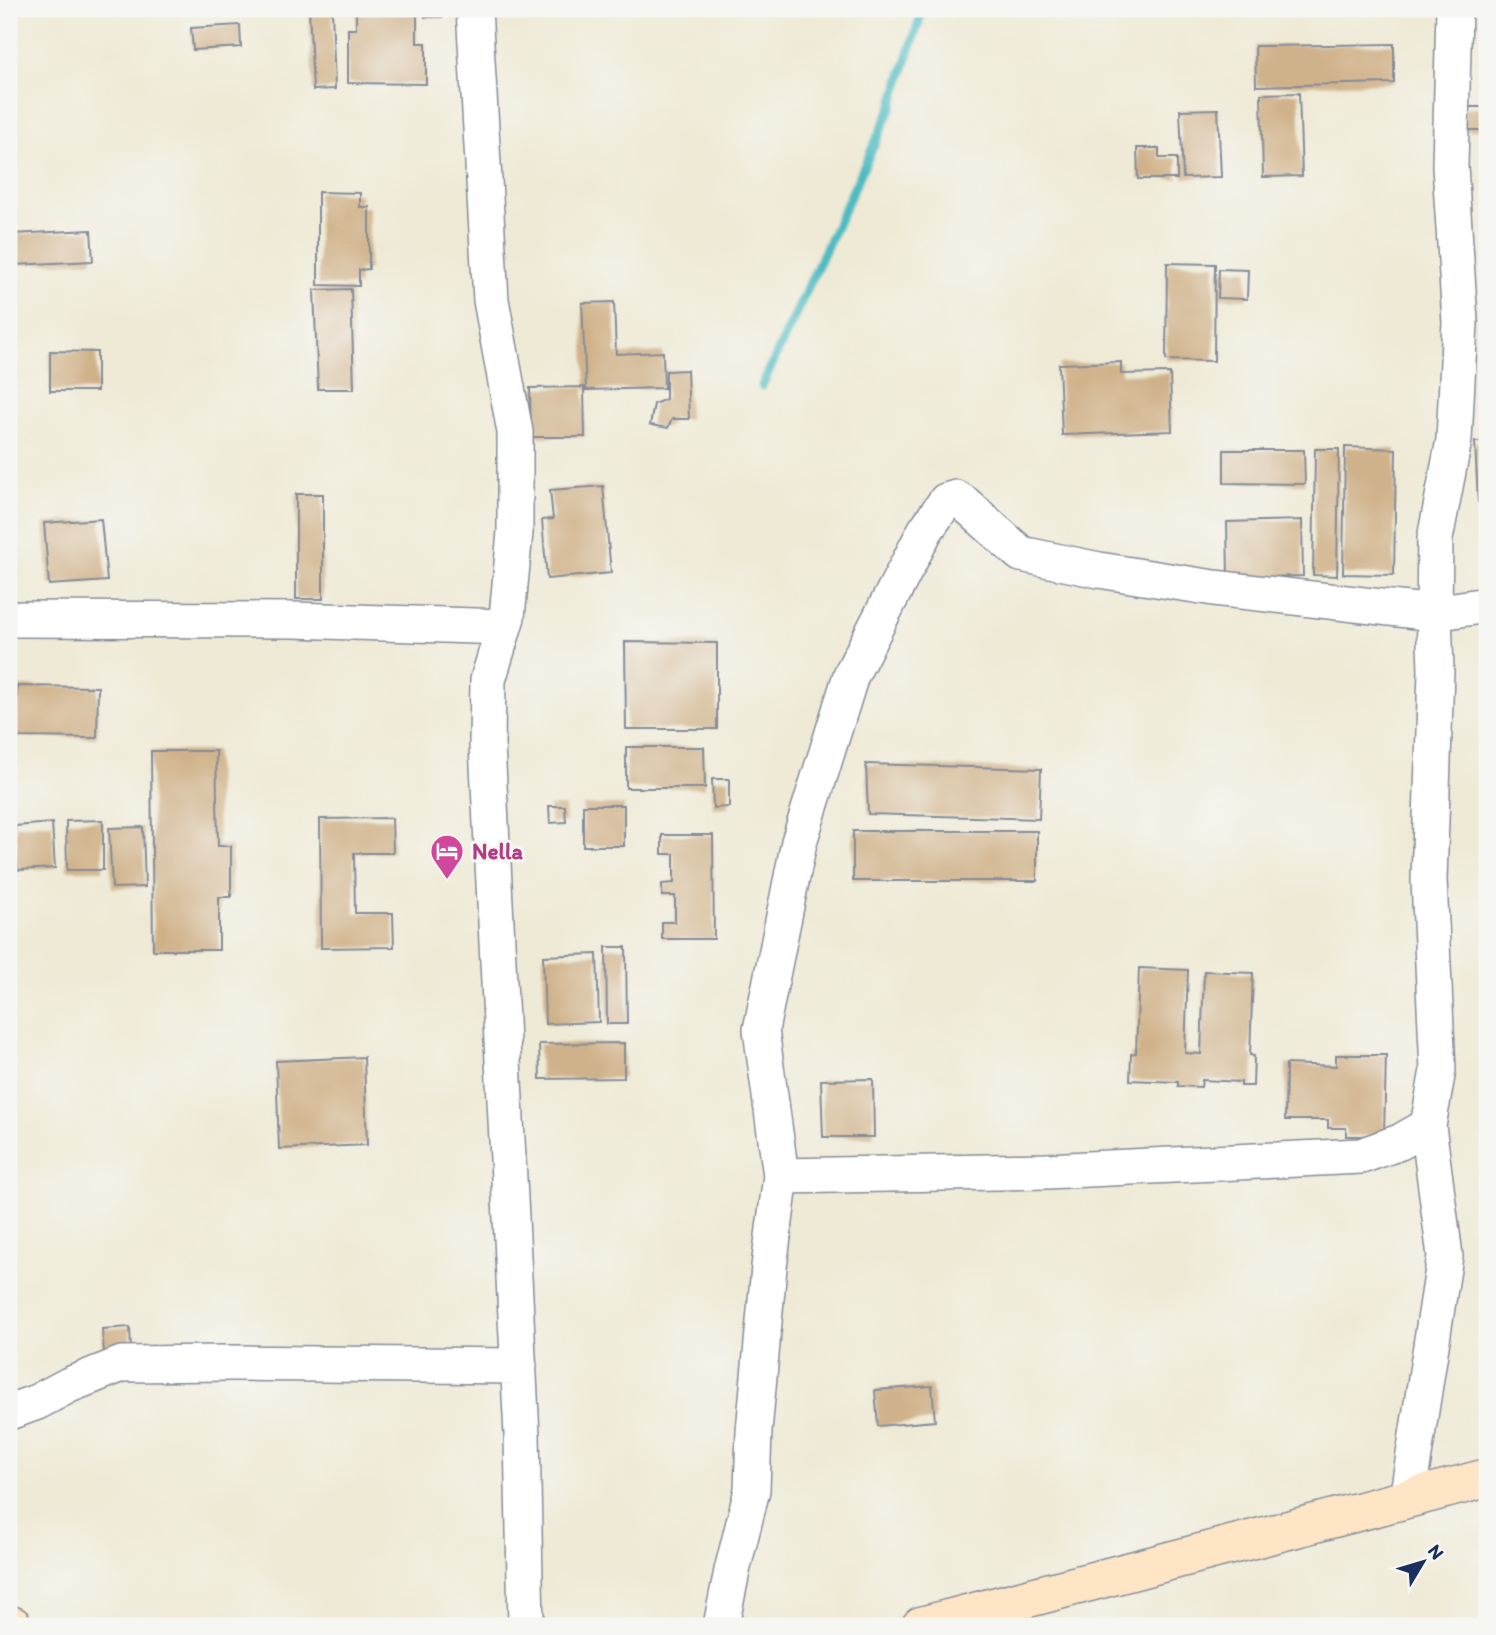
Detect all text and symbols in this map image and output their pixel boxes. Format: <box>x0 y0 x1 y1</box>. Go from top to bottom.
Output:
hotel icon: Nella <box>428 832 466 881</box>
place label: Nella <box>472 837 524 865</box>
north arrow <box>1388 1526 1458 1596</box>
text: N <box>1423 1540 1449 1564</box>

